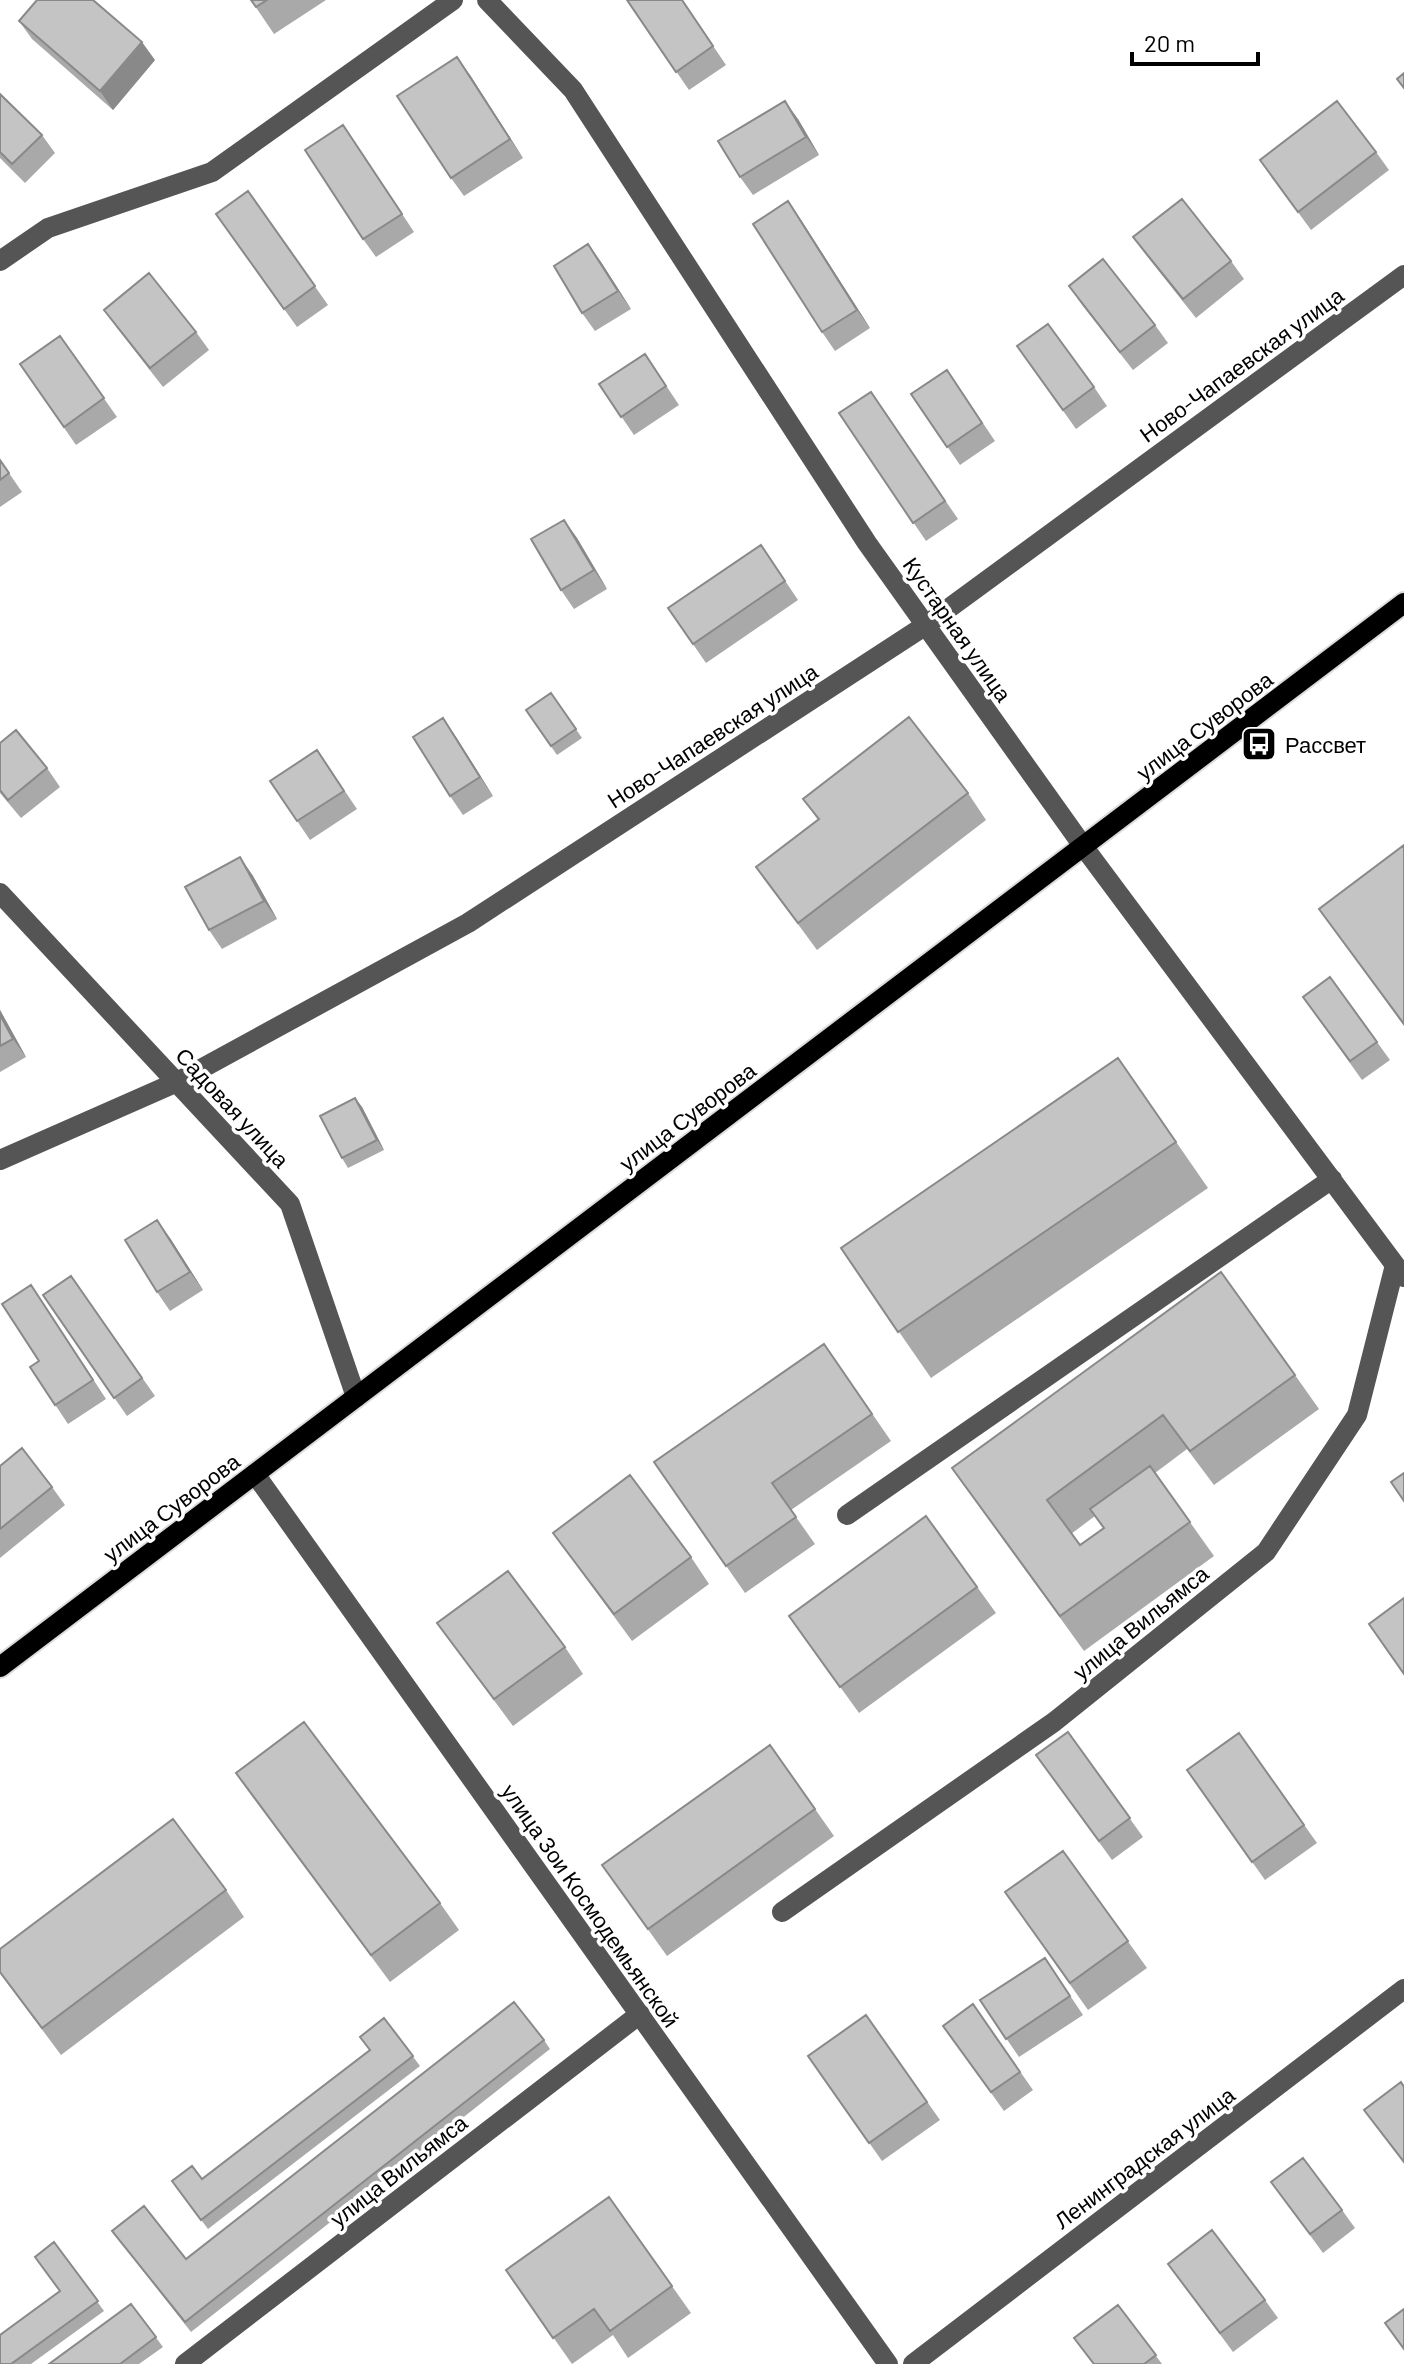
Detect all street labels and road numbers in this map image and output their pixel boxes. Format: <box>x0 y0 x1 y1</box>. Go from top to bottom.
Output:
street label: Ново-Чапаевская улица <box>1134 281 1349 447</box>
street label: Кустарная улица <box>898 552 1018 707</box>
street label: Ново-Чапаевская улица <box>602 657 823 814</box>
street label: улица Суворова <box>1131 665 1278 785</box>
street label: Садовая улица <box>170 1042 296 1173</box>
street label: улица Суворова <box>614 1056 761 1176</box>
street label: улица Суворова <box>98 1447 245 1567</box>
street label: улица Вильямса <box>1067 1559 1214 1685</box>
street label: улица Зои Космодемьянской <box>496 1778 685 2032</box>
street label: Ленинградская улица <box>1049 2080 1240 2234</box>
street label: улица Вильямса <box>324 2108 473 2232</box>

